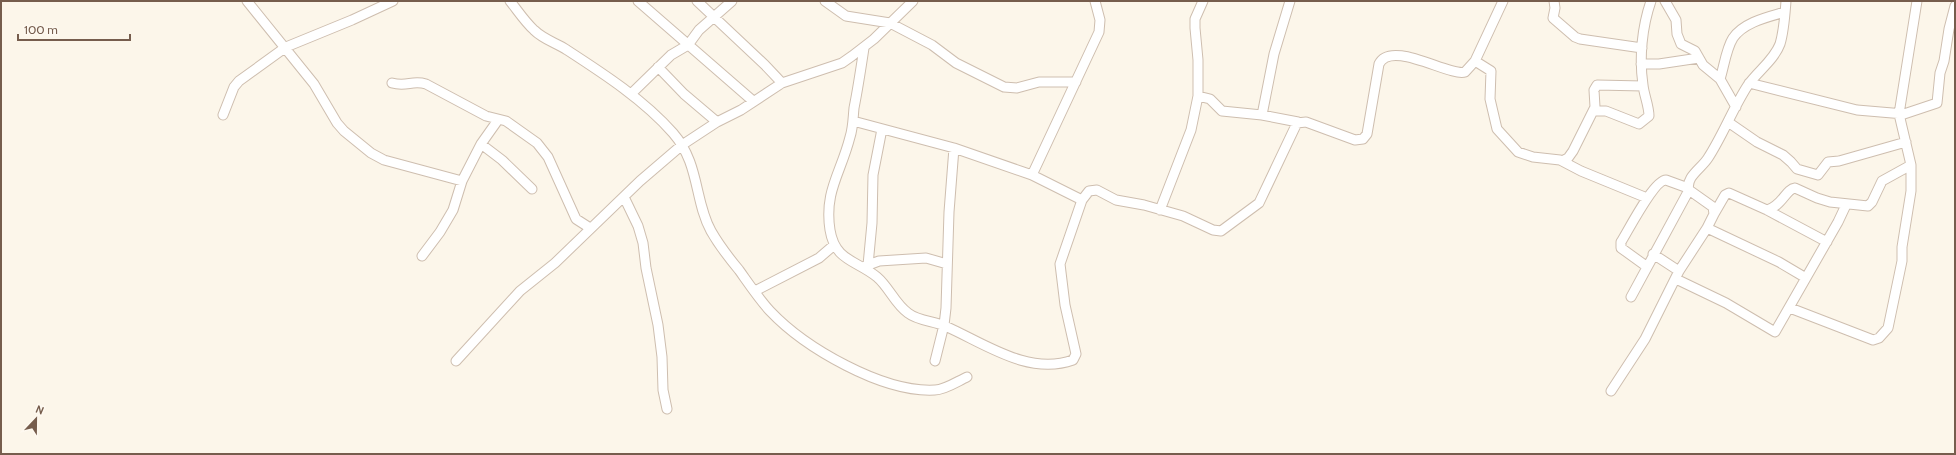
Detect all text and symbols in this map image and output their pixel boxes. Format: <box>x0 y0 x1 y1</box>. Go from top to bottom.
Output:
scale bar <box>18 16 130 42</box>
text: 100 m <box>24 22 58 37</box>
north arrow <box>16 399 56 439</box>
text: N <box>34 402 46 418</box>

